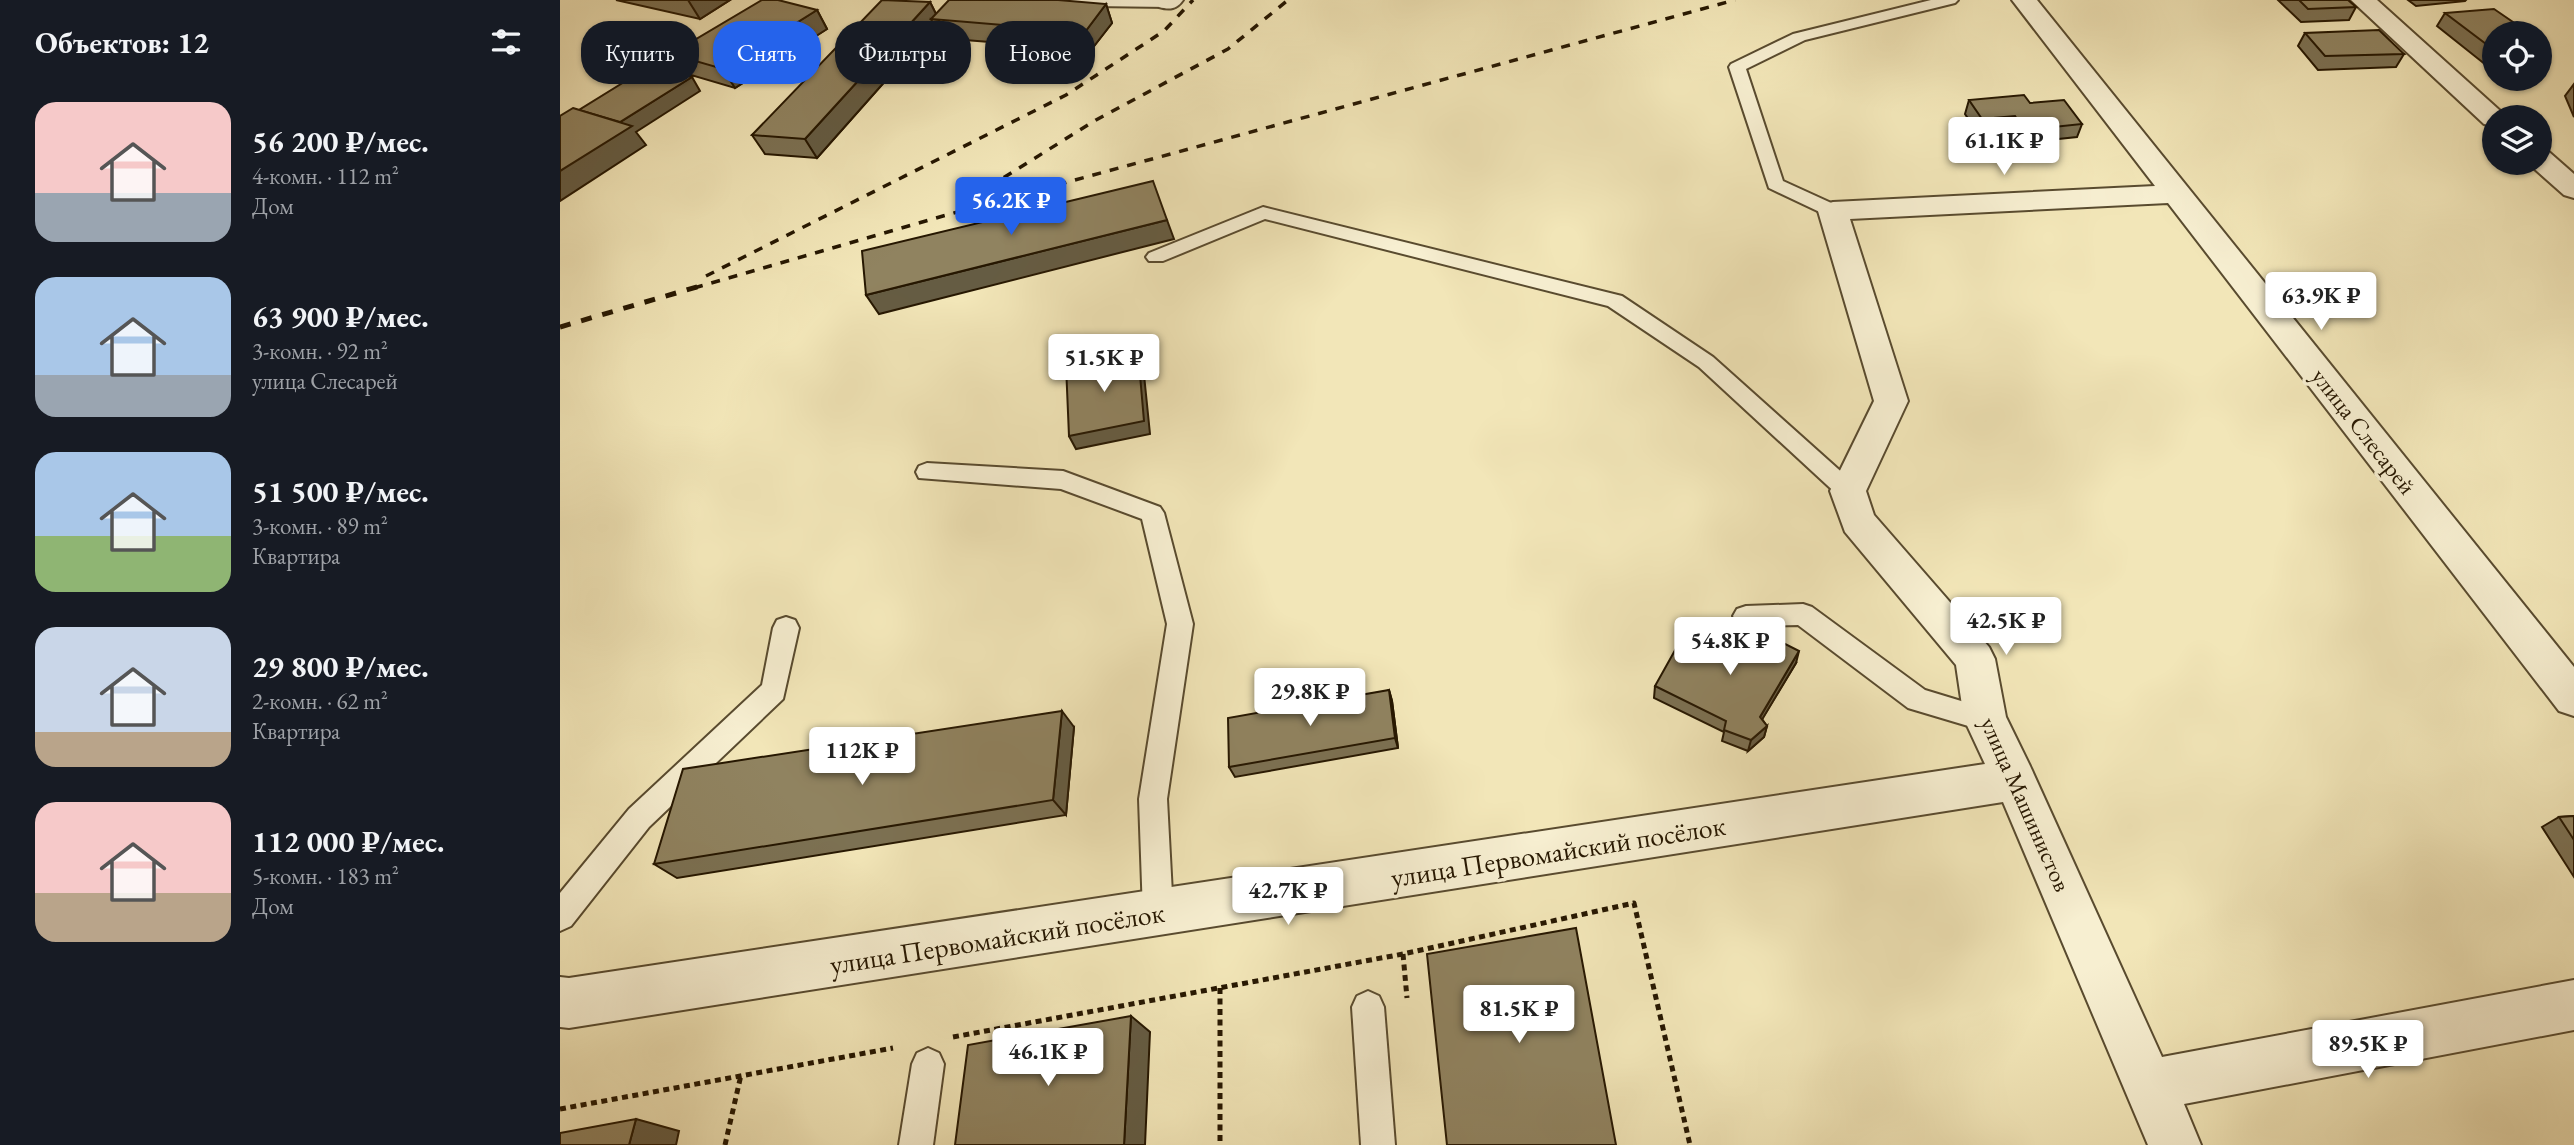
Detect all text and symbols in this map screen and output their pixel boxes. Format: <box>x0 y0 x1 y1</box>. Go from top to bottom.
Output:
chip: Купить <box>581 21 699 84</box>
chip: Снять <box>713 21 821 84</box>
chip: Фильтры <box>835 21 971 84</box>
chip: Новое <box>985 21 1095 84</box>
map controls <box>2482 21 2552 175</box>
button: locate <box>2482 21 2552 91</box>
text: Объектов: 12 <box>35 23 209 62</box>
icon: filters <box>487 23 525 61</box>
button: layers <box>2482 105 2552 175</box>
pin: 61.1K ₽ <box>1939 118 2069 177</box>
text: 56 200 ₽/мес. <box>252 122 429 161</box>
text: 61.1K ₽ <box>1964 125 2044 155</box>
icon: home <box>91 130 175 214</box>
text: 4-комн. · 112 m² <box>252 161 399 191</box>
pin: 56.2K ₽ <box>946 177 1076 237</box>
text: 56.2K ₽ <box>971 185 1051 215</box>
text: Дом <box>252 191 294 221</box>
pin: 63.9K ₽ <box>2256 272 2386 332</box>
text: 63.9K ₽ <box>2281 280 2361 310</box>
text: 63 900 ₽/мес. <box>252 297 429 336</box>
icon: home <box>91 305 175 389</box>
pin: 51.5K ₽ <box>1039 334 1169 394</box>
text: 3-комн. · 92 m² <box>252 336 388 366</box>
text: 51.5K ₽ <box>1064 342 1144 372</box>
street label: улица Слесарей <box>2305 362 2423 501</box>
text: улица Слесарей <box>252 366 398 396</box>
text: 51 500 ₽/мес. <box>252 472 429 511</box>
icon: home <box>91 480 175 564</box>
text: 3-комн. · 89 m² <box>252 511 388 541</box>
text: Квартира <box>252 541 340 571</box>
pin: 42.5K ₽ <box>1941 598 2071 657</box>
text: 42.5K ₽ <box>1966 605 2046 635</box>
pin: 54.8K ₽ <box>1665 618 1795 677</box>
text: 54.8K ₽ <box>1690 625 1770 655</box>
text: 29 800 ₽/мес. <box>252 647 429 686</box>
icon: home <box>91 655 175 739</box>
pin: 29.8K ₽ <box>1245 668 1375 728</box>
text: 29.8K ₽ <box>1270 676 1350 706</box>
text: 2-комн. · 62 m² <box>252 686 388 716</box>
street label: улица Машинистов <box>1974 712 2078 896</box>
text: Квартира <box>252 716 340 746</box>
pin: 112K ₽ <box>805 728 919 787</box>
text: 112K ₽ <box>825 735 899 765</box>
street label: улица Первомайский посёлок <box>1388 807 1728 895</box>
text: 112 000 ₽/мес. <box>252 822 445 861</box>
icon: home <box>91 830 175 914</box>
text: 5-комн. · 183 m² <box>252 861 399 891</box>
pin: 42.7K ₽ <box>1223 867 1353 927</box>
text: 42.7K ₽ <box>1248 875 1328 905</box>
text: Дом <box>252 891 294 921</box>
street label: улица Первомайский посёлок <box>827 894 1167 982</box>
pin: 81.5K ₽ <box>1454 986 1584 1045</box>
text: 81.5K ₽ <box>1479 993 1559 1023</box>
pin: 89.5K ₽ <box>2303 1020 2433 1080</box>
pin: 46.1K ₽ <box>983 1028 1113 1088</box>
text: 89.5K ₽ <box>2328 1028 2408 1058</box>
text: 46.1K ₽ <box>1008 1036 1088 1066</box>

